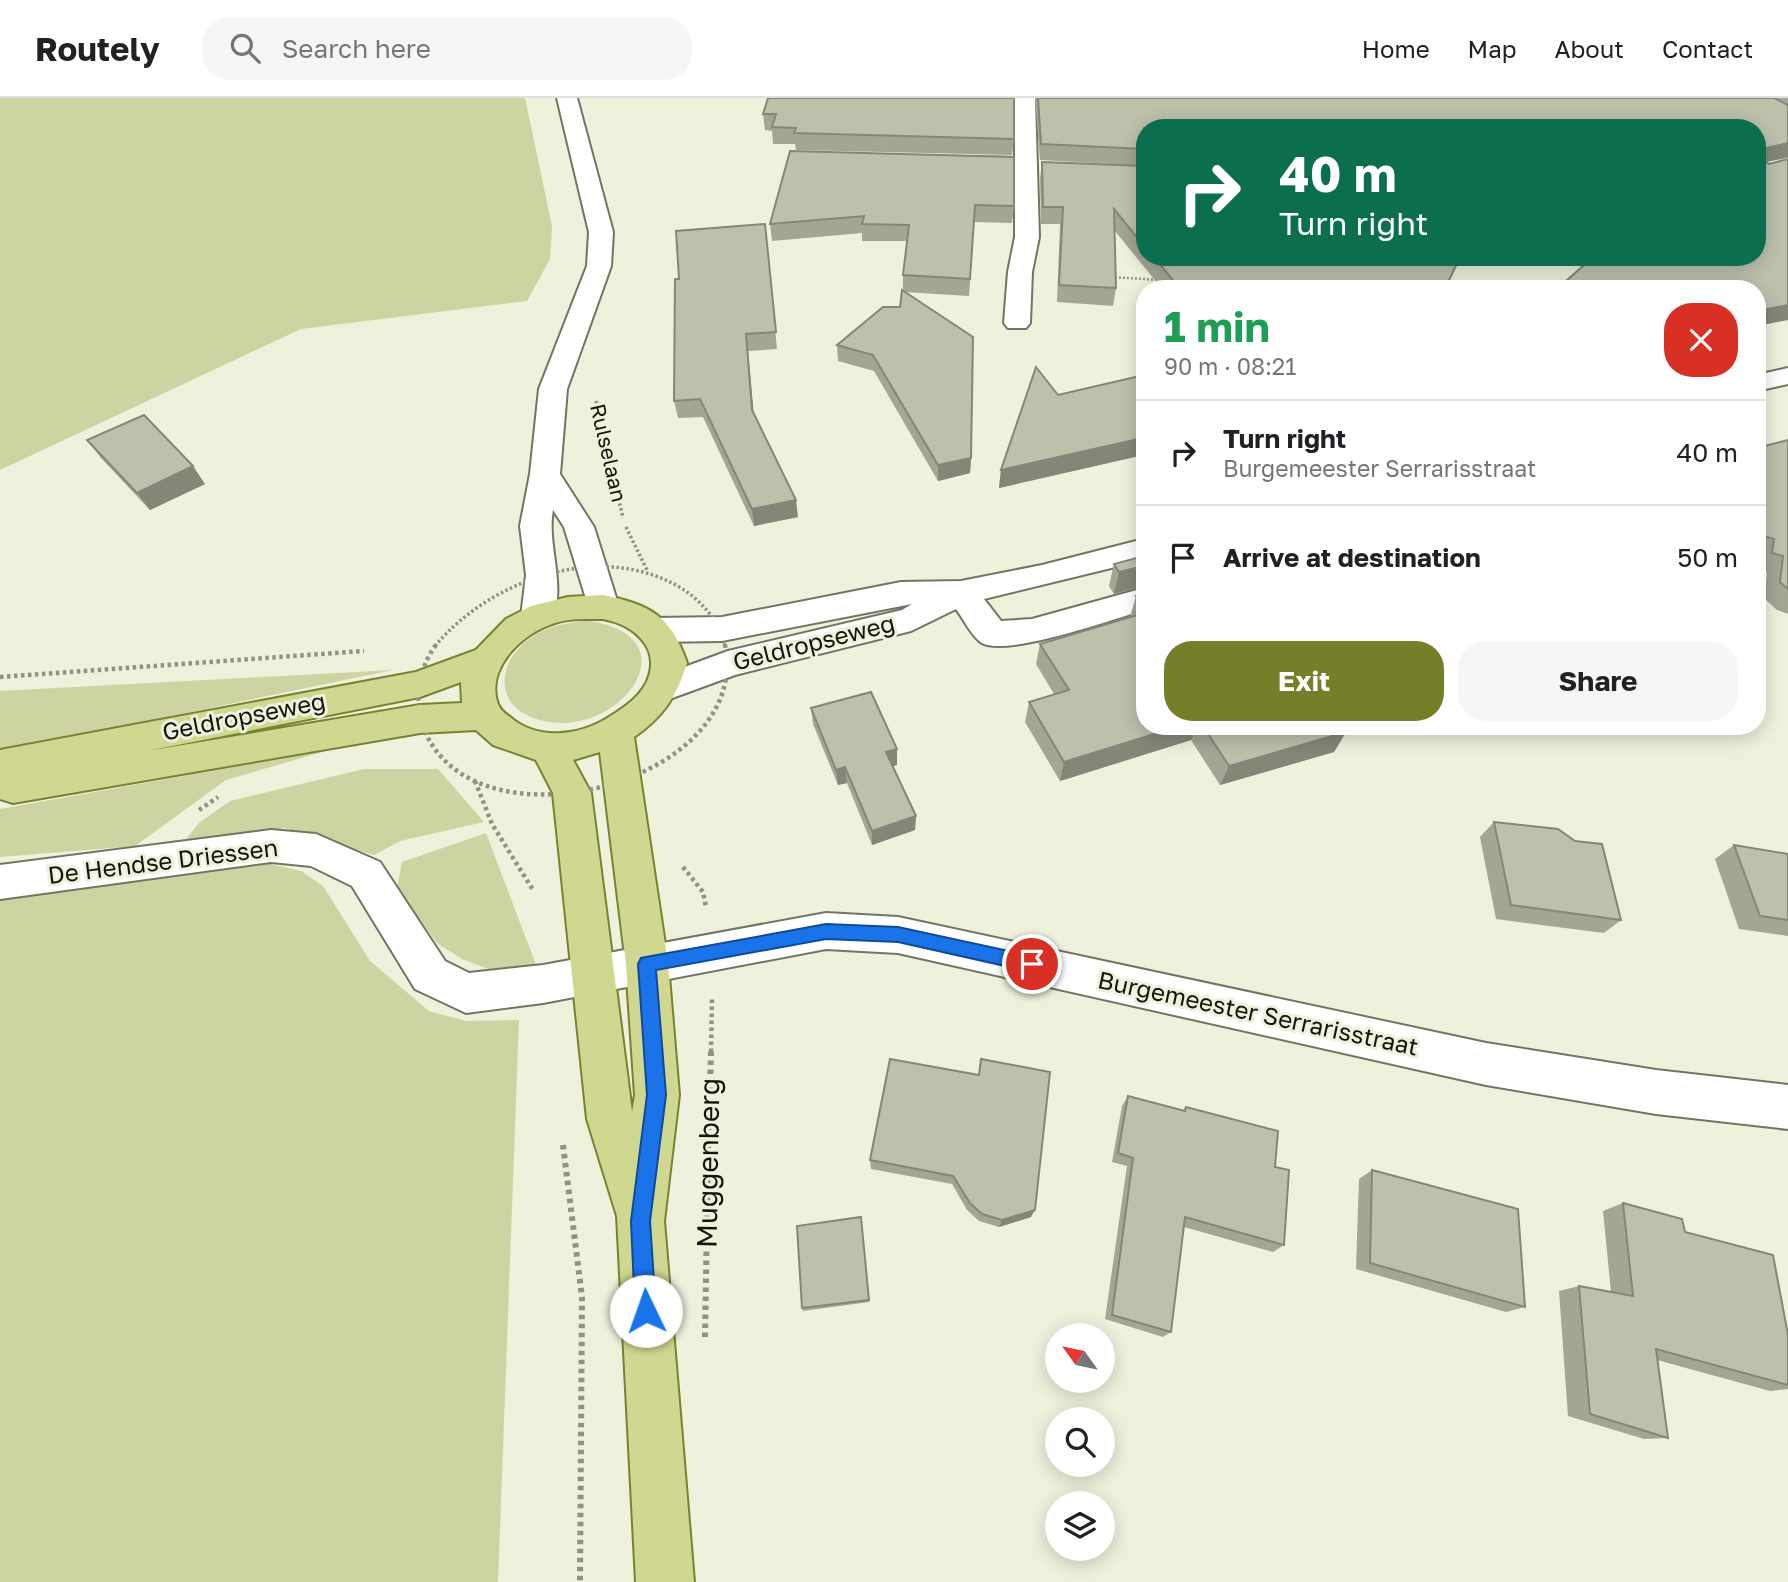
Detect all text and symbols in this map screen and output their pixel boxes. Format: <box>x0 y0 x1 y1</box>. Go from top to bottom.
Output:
search box <box>202 17 692 80</box>
text: Routely <box>35 29 160 68</box>
icon: search <box>226 29 264 67</box>
text: Search here <box>282 33 431 64</box>
text: Home <box>1362 34 1430 63</box>
text: Map <box>1468 34 1517 63</box>
text: About <box>1555 34 1624 63</box>
text: Contact <box>1662 34 1753 63</box>
text: 40 m <box>1279 144 1397 203</box>
icon: right <box>1164 147 1255 238</box>
text: Turn right <box>1279 204 1428 242</box>
text: 1 min <box>1164 301 1270 351</box>
button: close <box>1664 303 1738 377</box>
text: 90 m · 08:21 <box>1164 352 1296 380</box>
street label: Rulselaan <box>585 401 633 504</box>
text: Turn right <box>1223 423 1346 454</box>
icon: right <box>1164 434 1202 472</box>
text: 40 m <box>1677 437 1738 468</box>
text: Burgemeester Serrarisstraat <box>1223 454 1536 482</box>
icon: arrive <box>1164 539 1202 577</box>
text: Arrive at destination <box>1223 542 1481 573</box>
text: 50 m <box>1677 542 1738 573</box>
street label: Geldropseweg <box>730 607 897 676</box>
button: Exit <box>1164 641 1444 721</box>
button: Share <box>1458 641 1738 721</box>
street label: Geldropseweg <box>160 685 328 746</box>
street label: De Hendse Driessen <box>46 832 280 889</box>
pin <box>1002 934 1062 994</box>
icon: arrive <box>1013 945 1051 983</box>
street label: Burgemeester Serrarisstraat <box>1095 964 1421 1061</box>
street label: Muggenberg <box>690 1078 725 1248</box>
position arrow <box>609 1274 683 1348</box>
north arrow <box>1045 1323 1115 1393</box>
map controls <box>1045 1323 1115 1561</box>
button: search <box>1045 1407 1115 1477</box>
button: layers <box>1045 1491 1115 1561</box>

